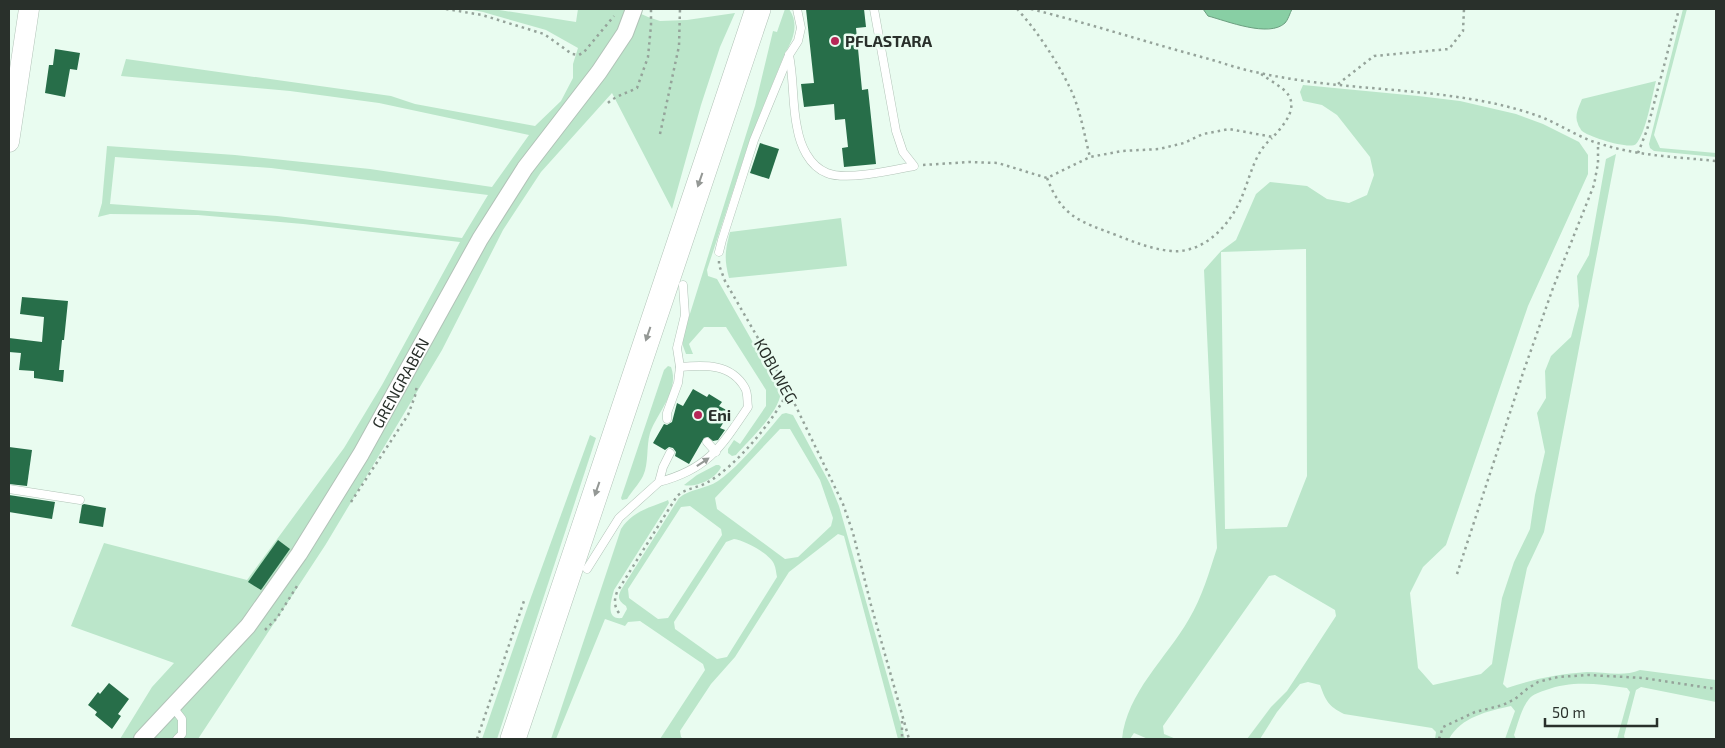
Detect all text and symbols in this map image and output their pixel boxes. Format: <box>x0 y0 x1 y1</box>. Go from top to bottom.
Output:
place label: PFLASTARA <box>845 31 933 50</box>
marker: PFLASTARA <box>829 35 841 47</box>
one-way arrow <box>696 173 703 188</box>
one-way arrow <box>644 327 651 342</box>
street label: GRENGRABEN <box>367 334 432 431</box>
street label: KOBLWEG <box>751 335 802 407</box>
place label: Eni <box>708 405 731 424</box>
marker: Eni <box>692 409 704 421</box>
one-way arrow <box>696 457 710 467</box>
one-way arrow <box>592 481 600 496</box>
scale bar <box>1545 696 1658 728</box>
text: 50 m <box>1552 703 1586 721</box>

